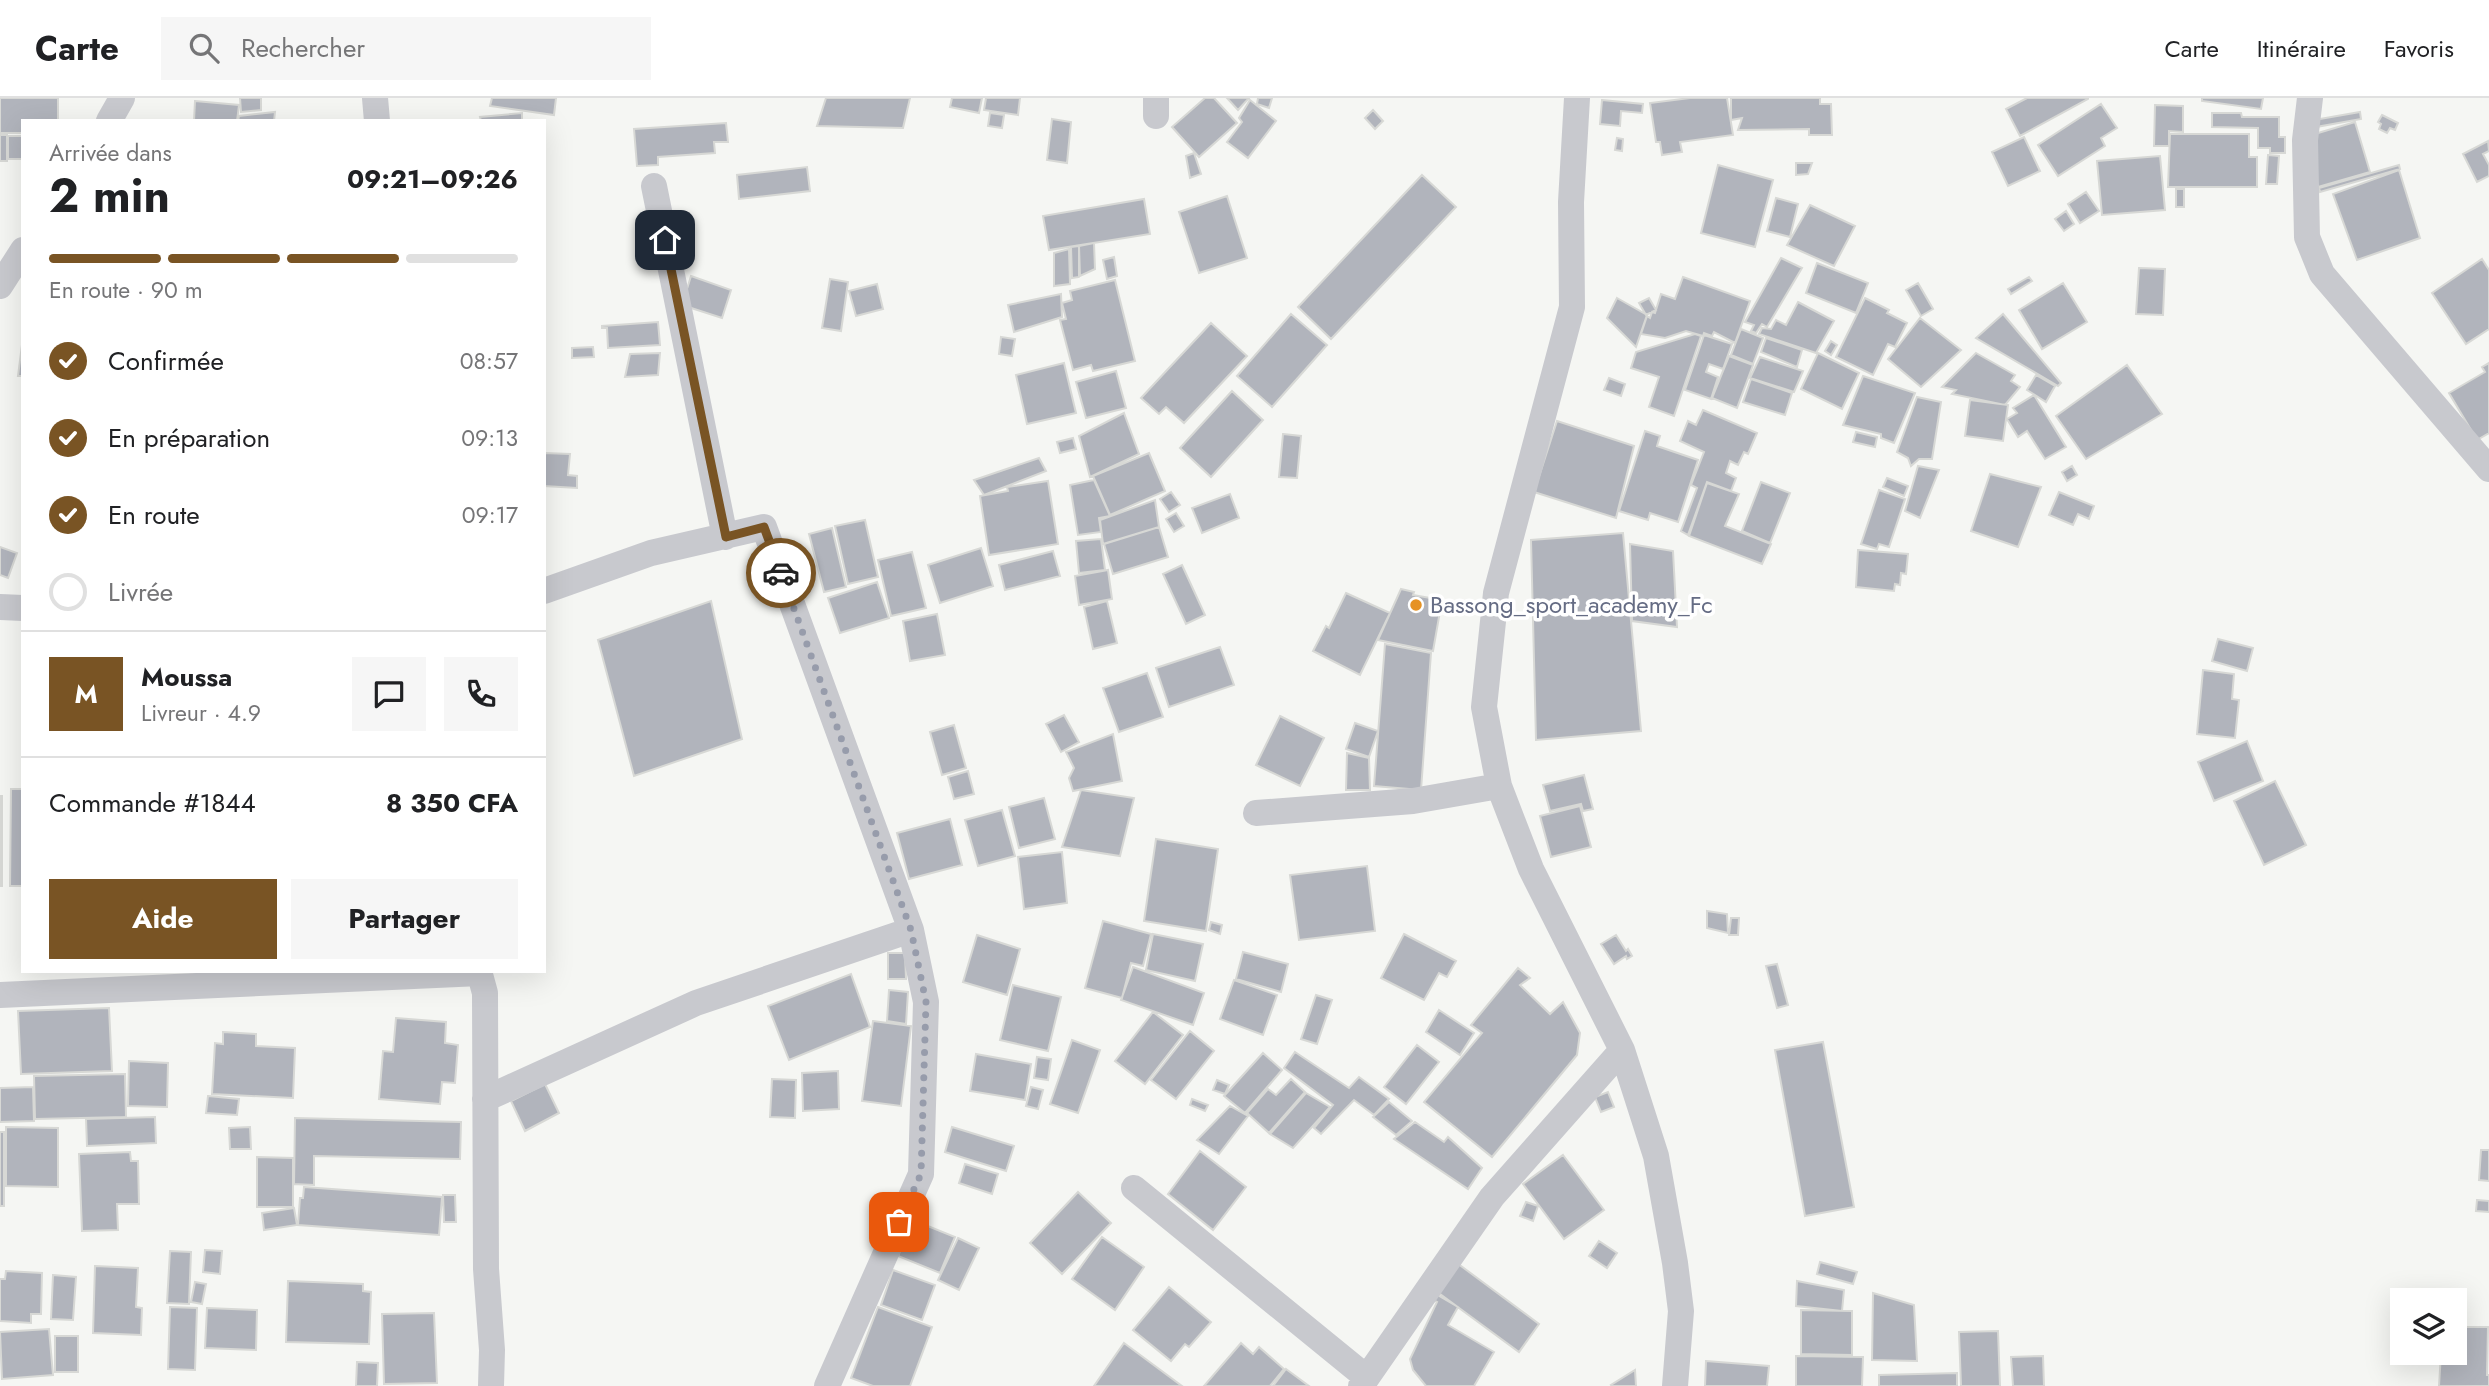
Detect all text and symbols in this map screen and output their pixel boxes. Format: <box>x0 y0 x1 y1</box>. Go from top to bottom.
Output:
search box <box>161 17 651 80</box>
text: Carte <box>35 25 119 72</box>
icon: search <box>185 29 223 67</box>
text: Rechercher <box>241 29 365 67</box>
text: Carte <box>2164 31 2219 66</box>
text: Itinéraire <box>2257 31 2346 66</box>
text: Favoris <box>2384 31 2454 66</box>
text: Arrivée dans <box>49 136 172 170</box>
text: 09:21–09:26 <box>347 160 518 198</box>
text: 2 min <box>49 163 170 229</box>
pin <box>635 210 695 270</box>
icon: home <box>646 221 684 259</box>
text: En route · 90 m <box>49 273 203 307</box>
icon: check <box>49 342 87 380</box>
text: Confirmée <box>108 342 224 380</box>
text: 08:57 <box>460 344 518 378</box>
icon: check <box>49 419 87 457</box>
text: En préparation <box>108 419 270 457</box>
text: 09:13 <box>461 421 518 455</box>
icon: check <box>49 496 87 534</box>
text: En route <box>108 496 200 534</box>
text: 09:17 <box>462 498 518 532</box>
courier <box>746 538 816 608</box>
icon: car <box>762 554 800 592</box>
text: Livrée <box>108 573 173 611</box>
place label: Bassong_sport_academy_Fc <box>1430 587 1713 622</box>
marker: Bassong_sport_academy_Fc <box>1408 597 1424 613</box>
button: chat <box>352 657 426 731</box>
button: phone <box>444 657 518 731</box>
text: Moussa <box>141 658 232 696</box>
text: M <box>74 675 98 713</box>
text: Livreur · 4.9 <box>141 696 261 730</box>
text: Commande #1844 <box>49 784 256 822</box>
text: 8 350 CFA <box>386 784 518 822</box>
button: Aide <box>49 879 277 959</box>
button: Partager <box>291 879 518 959</box>
pin <box>869 1192 929 1252</box>
icon: bag <box>880 1203 918 1241</box>
map controls <box>2390 1288 2467 1365</box>
button: layers <box>2390 1288 2467 1365</box>

